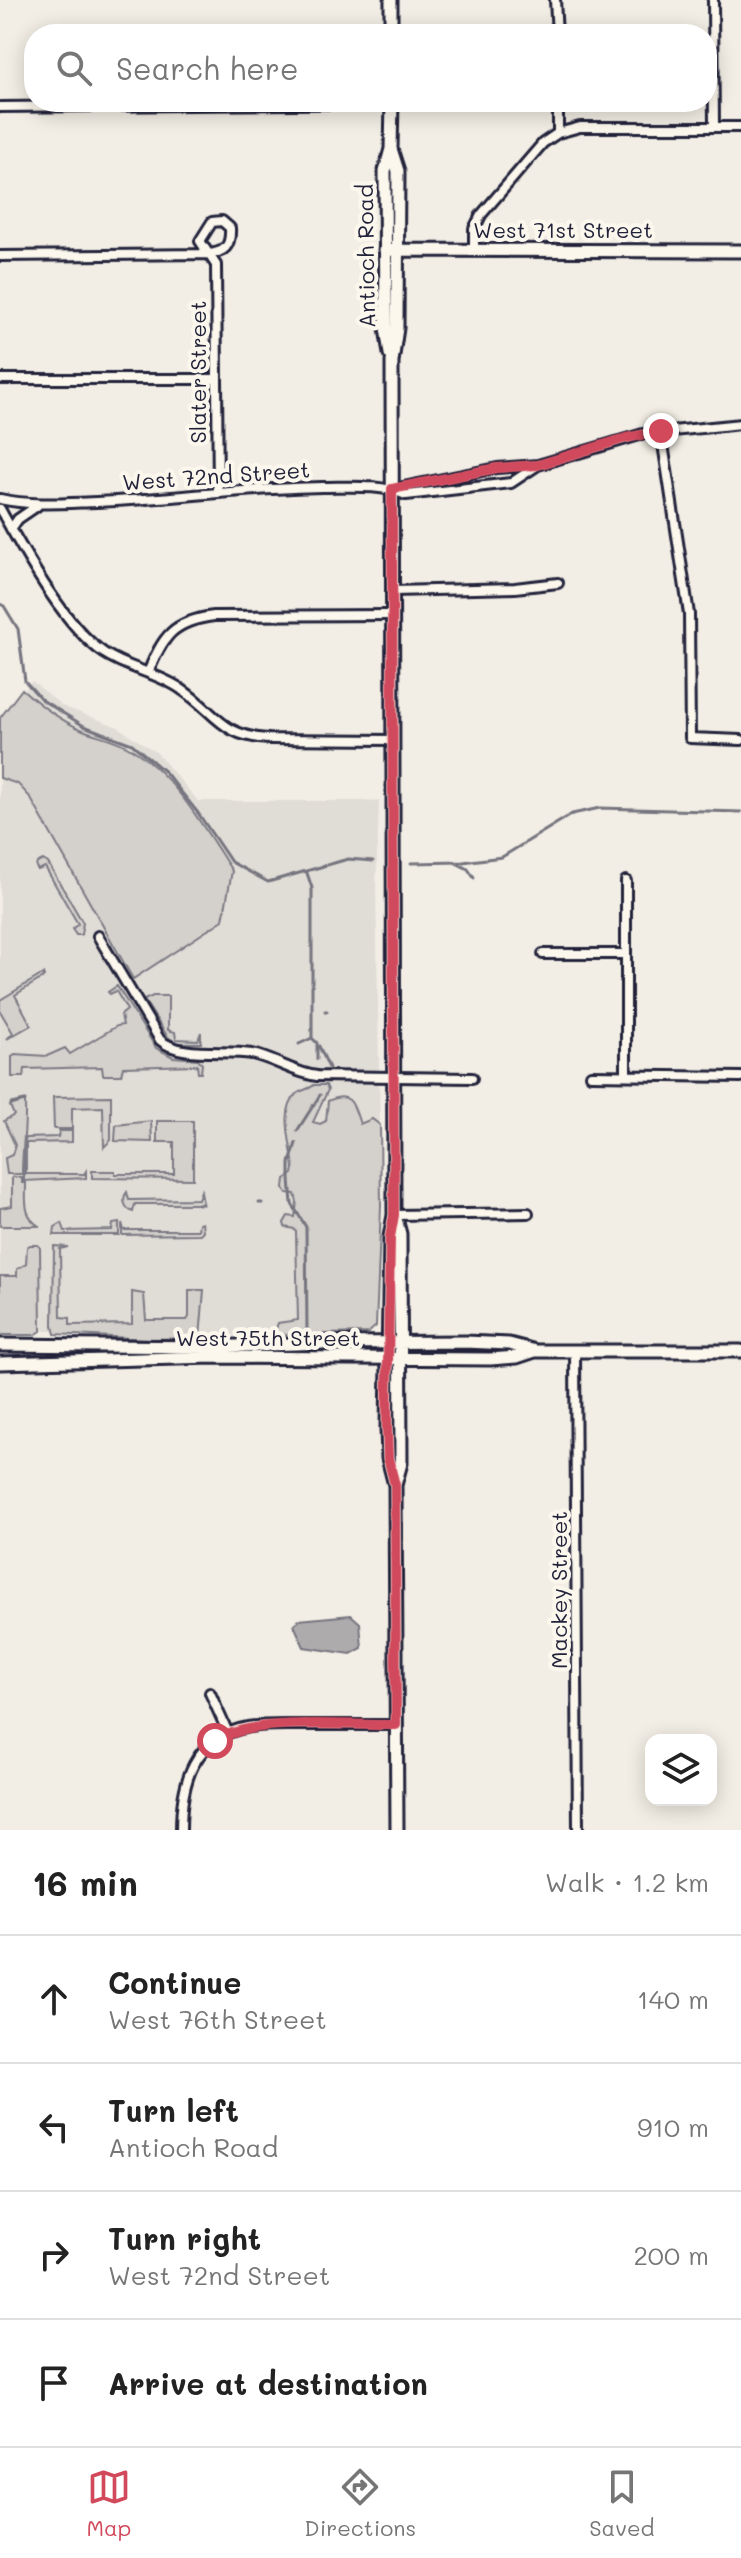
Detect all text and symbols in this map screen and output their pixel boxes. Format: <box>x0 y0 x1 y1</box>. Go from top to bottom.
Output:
search box <box>24 24 717 112</box>
icon: search <box>52 46 96 90</box>
text: Search here <box>116 48 299 88</box>
street label: Antioch Road <box>350 184 381 328</box>
street label: West 71st Street <box>473 215 653 244</box>
street label: Slater Street <box>183 300 212 444</box>
route end <box>643 413 679 449</box>
street label: West 72nd Street <box>121 454 311 497</box>
street label: West 75th Street <box>176 1323 360 1352</box>
street label: Mackey Street <box>544 1511 573 1669</box>
route start <box>197 1723 233 1759</box>
map controls <box>645 1734 717 1806</box>
button: layers <box>645 1734 717 1806</box>
text: 16 min <box>32 1860 138 1905</box>
text: Walk · 1.2 km <box>545 1865 709 1899</box>
text: Continue <box>108 1962 241 2002</box>
icon: ahead <box>32 1977 76 2021</box>
text: 140 m <box>637 1982 709 2016</box>
text: West 76th Street <box>108 2002 327 2036</box>
text: Turn left <box>108 2090 239 2130</box>
icon: left <box>32 2105 76 2149</box>
text: 910 m <box>637 2110 709 2144</box>
text: Antioch Road <box>108 2130 278 2164</box>
text: Turn right <box>108 2218 261 2258</box>
icon: right <box>32 2233 76 2277</box>
text: 200 m <box>633 2238 709 2272</box>
text: West 72nd Street <box>108 2258 330 2292</box>
icon: arrive <box>32 2361 76 2405</box>
text: Arrive at destination <box>108 2363 428 2403</box>
tab: Map <box>87 2465 131 2542</box>
tab: Directions <box>304 2465 416 2542</box>
tab: Saved <box>589 2465 654 2542</box>

